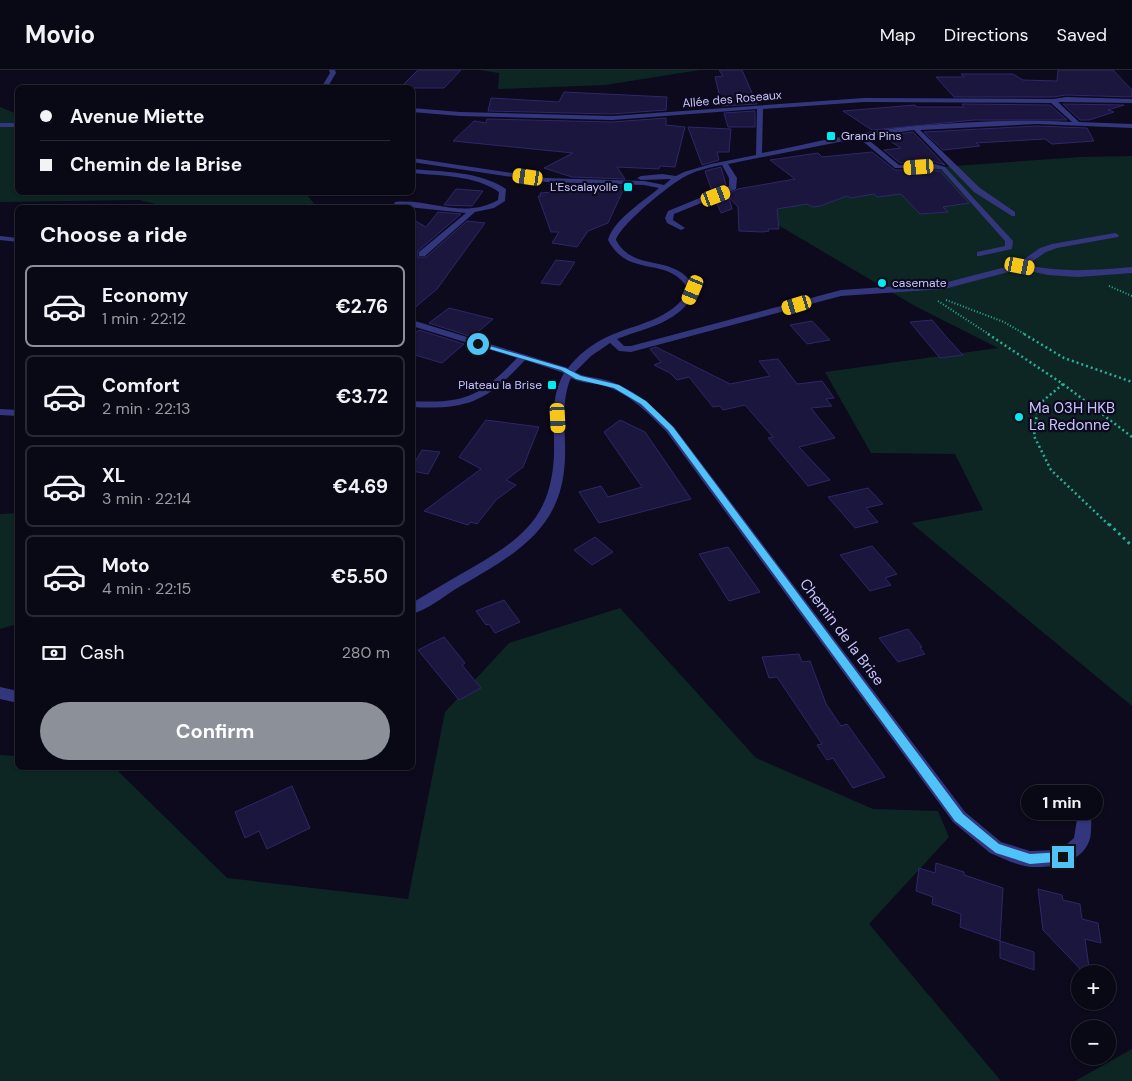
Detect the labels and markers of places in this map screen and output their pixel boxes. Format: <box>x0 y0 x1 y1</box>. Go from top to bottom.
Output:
place label: Grand Pins <box>841 128 901 144</box>
marker: Grand Pins <box>825 130 837 142</box>
place label: L'Escalayolle <box>550 179 618 195</box>
marker: L'Escalayolle <box>622 181 634 193</box>
place label: casemate <box>892 275 947 291</box>
marker: casemate <box>876 277 888 289</box>
place label: Plateau la Brise <box>458 377 542 393</box>
marker: Plateau la Brise <box>546 379 558 391</box>
place label: Ma 03H HKB La Redonne <box>1029 398 1115 435</box>
marker: Ma 03H HKB La Redonne <box>1013 411 1025 423</box>

